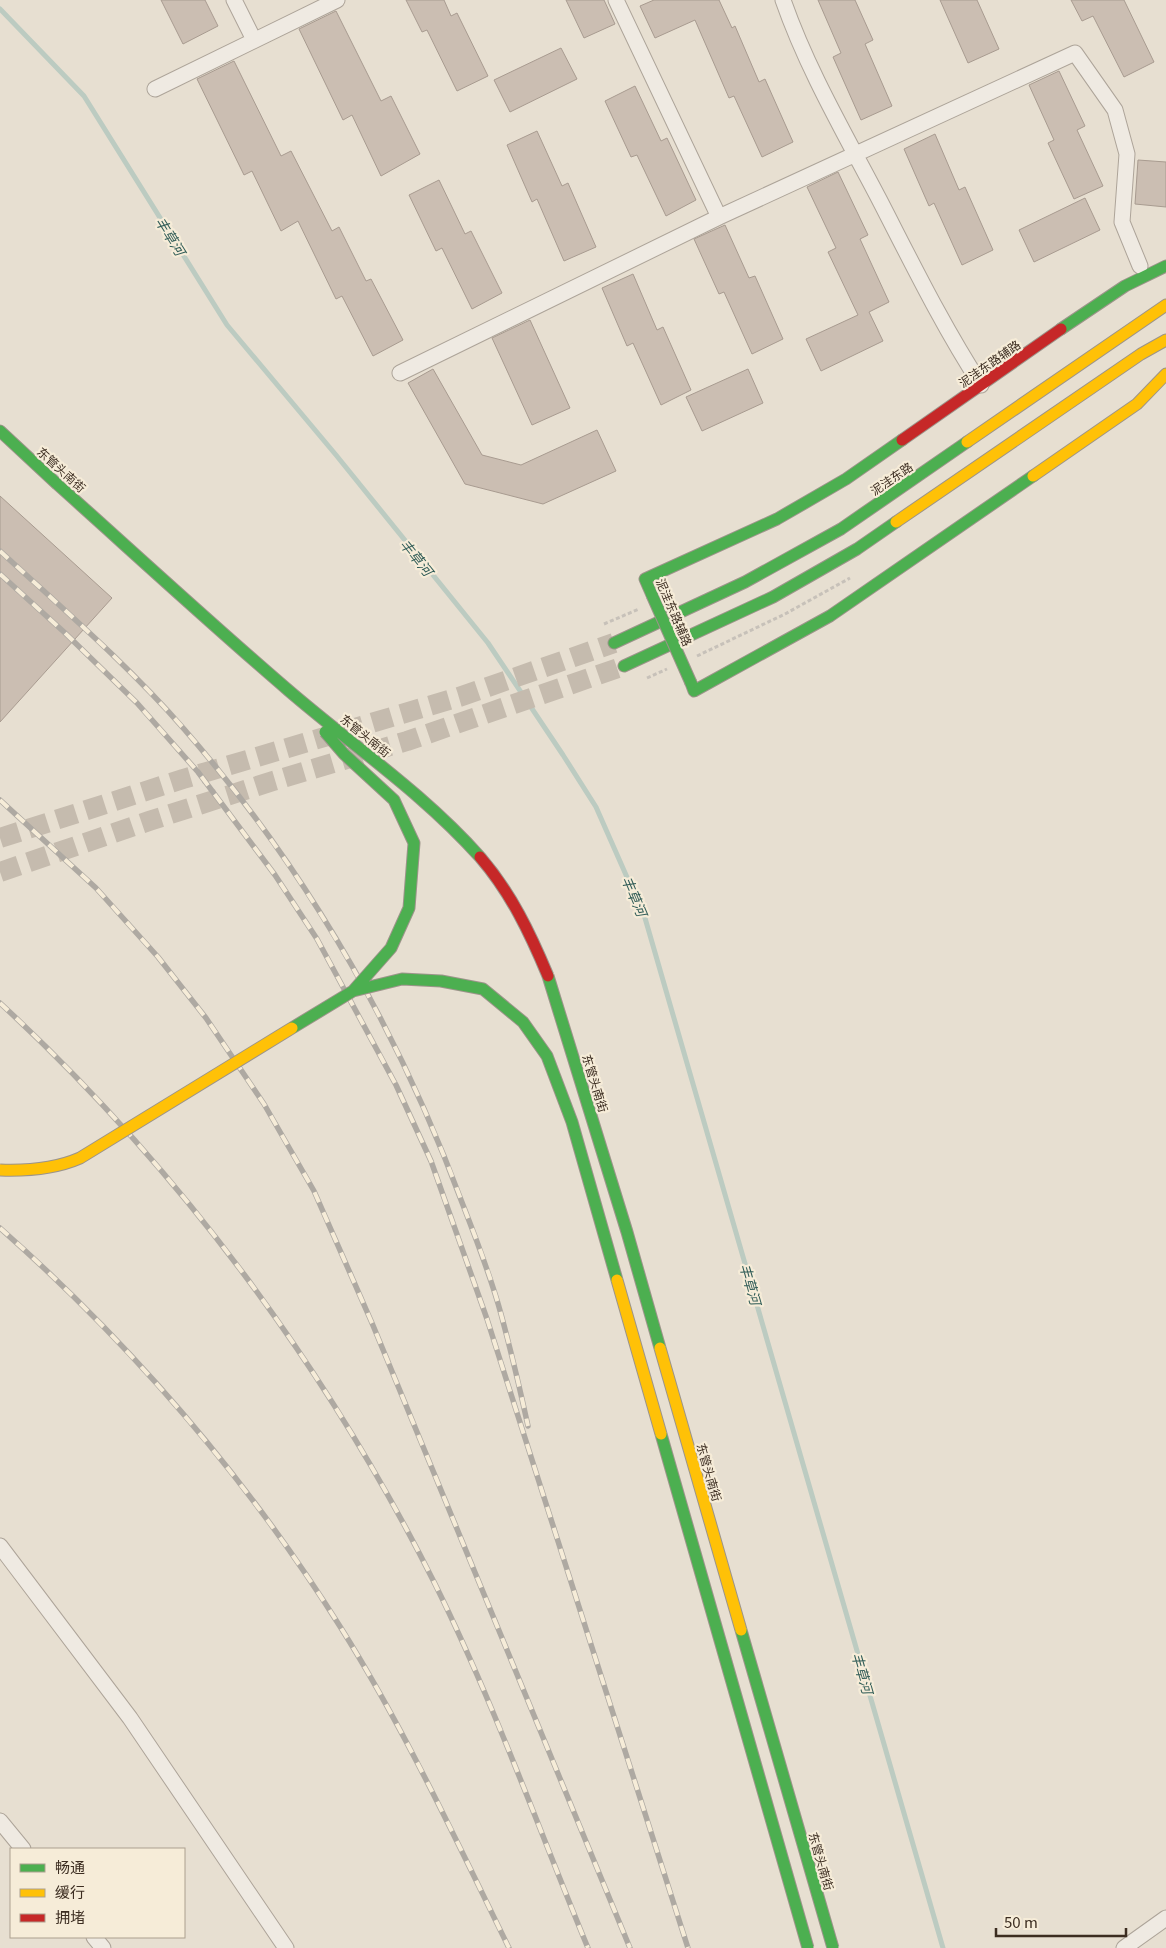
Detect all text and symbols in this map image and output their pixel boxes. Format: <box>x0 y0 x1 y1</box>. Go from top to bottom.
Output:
water label: 丰草河 <box>151 213 192 262</box>
street label: 泥洼东路辅路 <box>955 335 1023 391</box>
street label: 东管头南街 <box>34 443 90 495</box>
street label: 泥洼东路 <box>866 458 916 498</box>
water label: 丰草河 <box>396 534 440 582</box>
street label: 泥洼东路辅路 <box>653 576 697 648</box>
street label: 东管头南街 <box>337 710 395 760</box>
water label: 丰草河 <box>618 873 654 922</box>
street label: 东管头南街 <box>579 1052 613 1114</box>
water label: 丰草河 <box>736 1261 767 1310</box>
street label: 东管头南街 <box>694 1441 726 1503</box>
water label: 丰草河 <box>848 1650 879 1699</box>
street label: 东管头南街 <box>806 1830 838 1892</box>
legend <box>10 1848 185 1938</box>
text: 畅通 <box>55 1856 85 1877</box>
text: 缓行 <box>55 1881 85 1902</box>
text: 拥堵 <box>55 1906 85 1927</box>
scale bar <box>996 1906 1126 1938</box>
text: 50 m <box>1004 1911 1038 1932</box>

